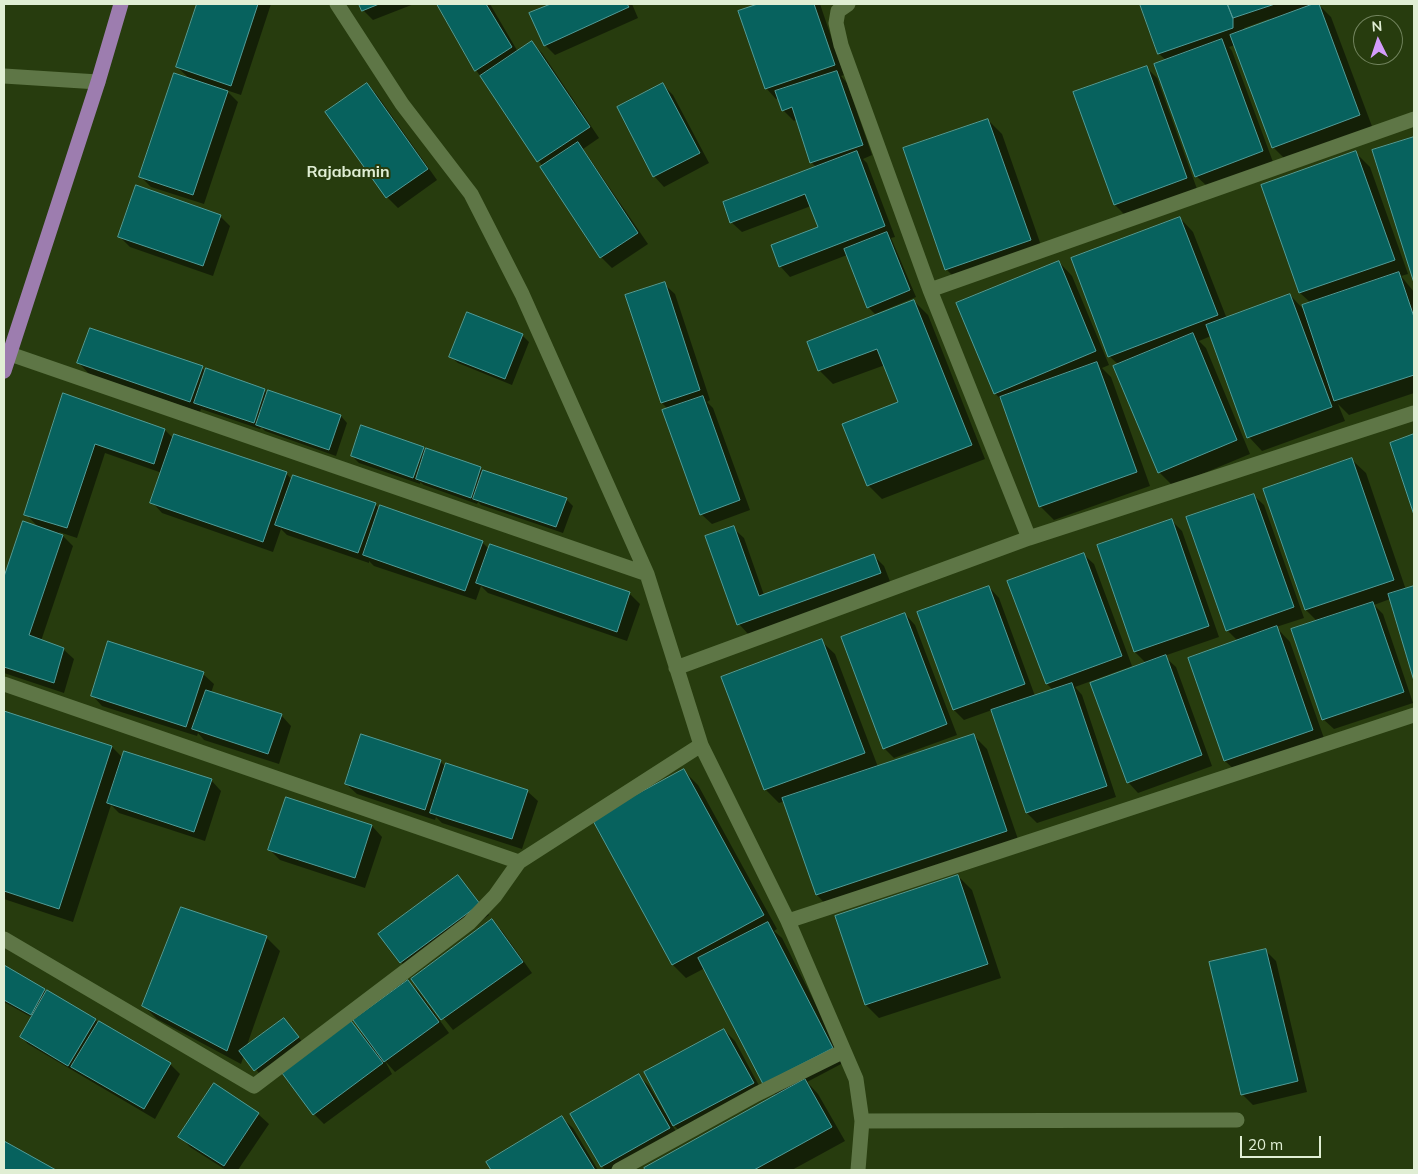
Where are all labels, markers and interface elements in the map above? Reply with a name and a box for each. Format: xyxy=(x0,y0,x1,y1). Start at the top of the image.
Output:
north arrow xyxy=(1353,15,1403,65)
text: N xyxy=(1371,17,1383,35)
district label: Rajabamin xyxy=(306,162,390,182)
scale bar xyxy=(1243,1126,1324,1158)
text: 20 m xyxy=(1248,1135,1283,1154)

